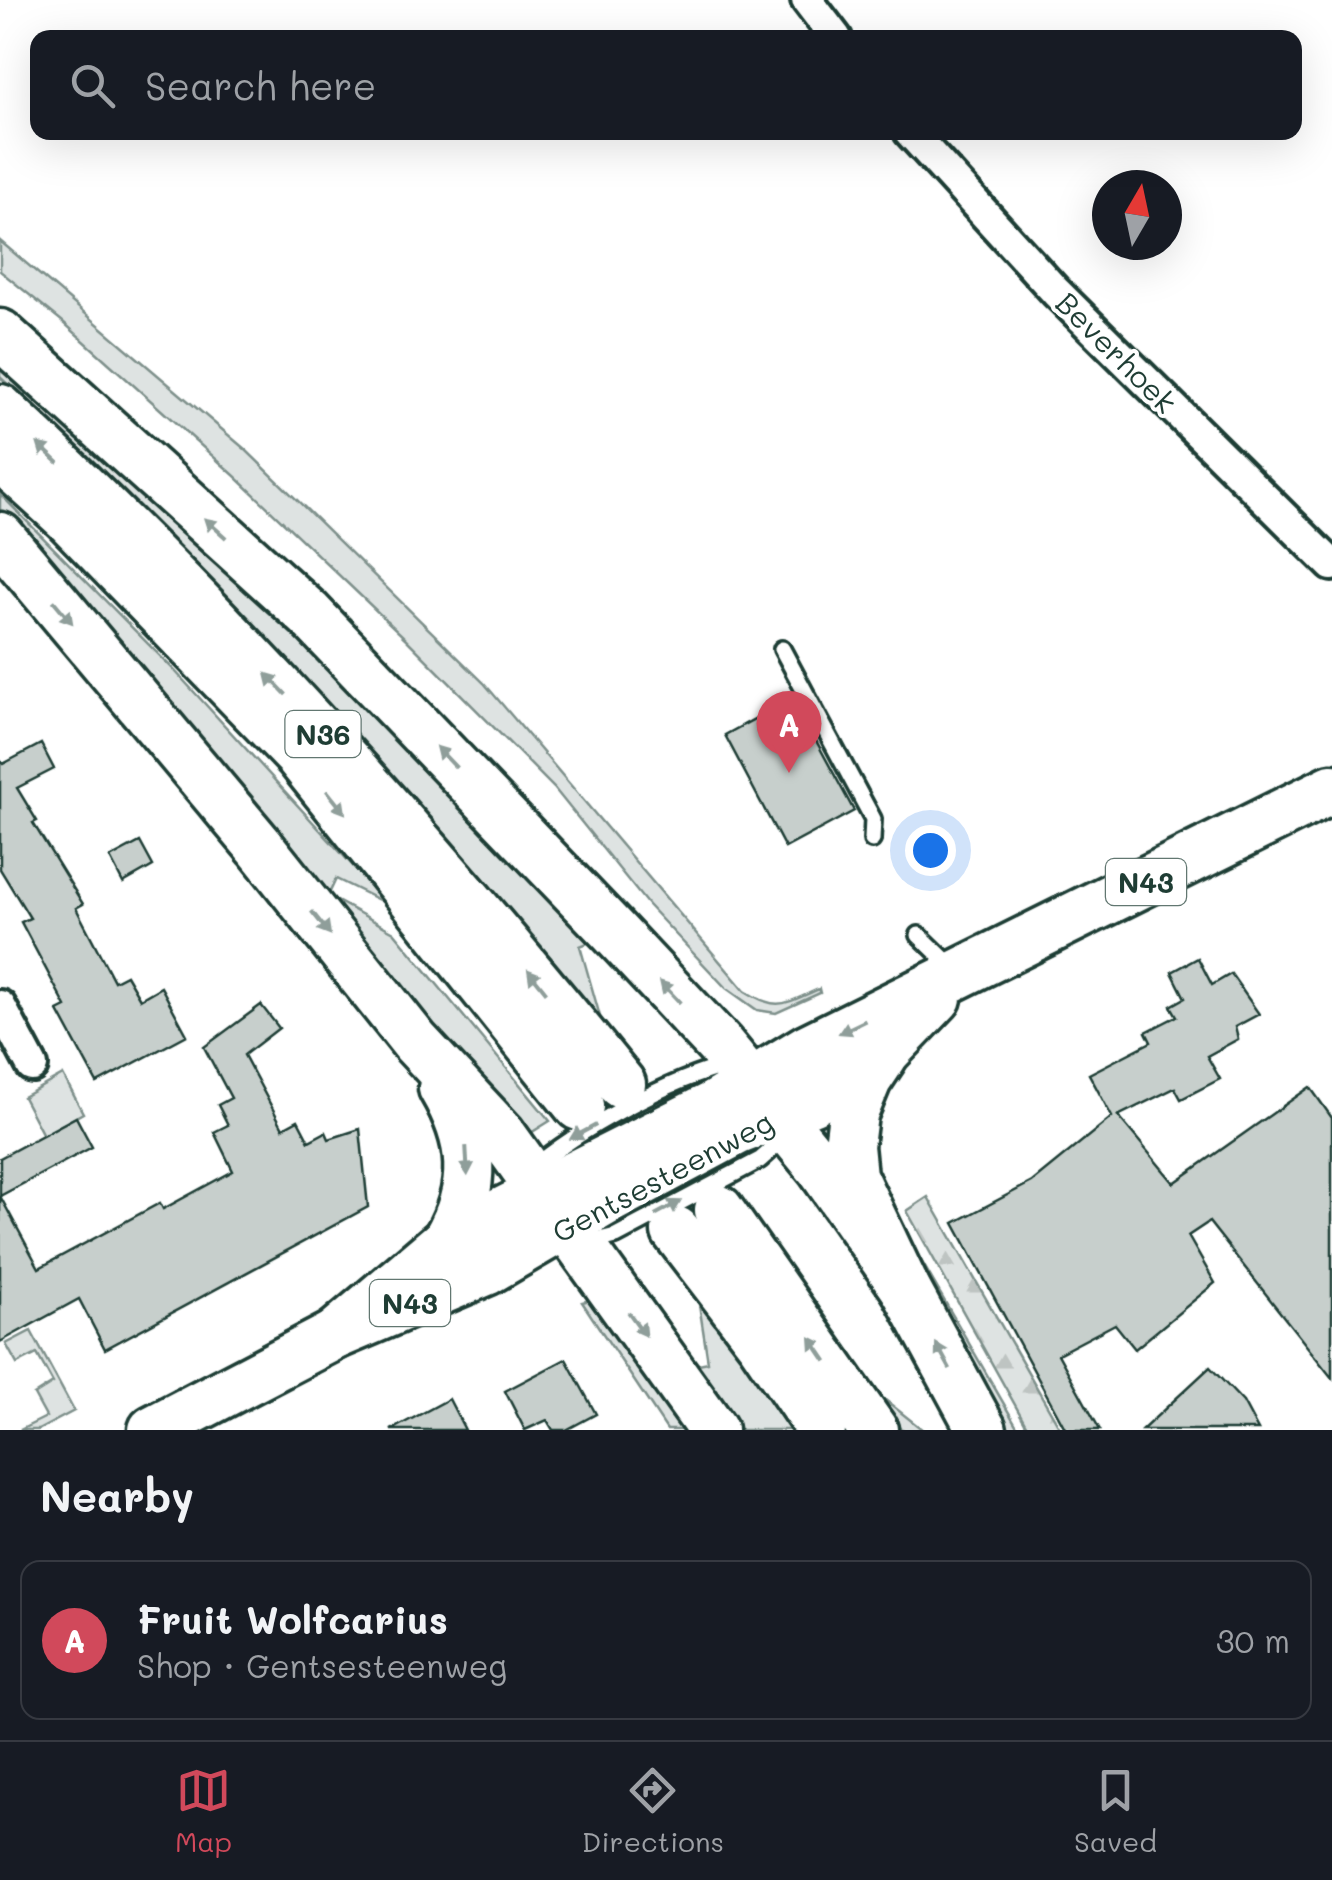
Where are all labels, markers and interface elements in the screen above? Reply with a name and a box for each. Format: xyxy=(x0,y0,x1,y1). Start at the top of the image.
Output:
search box xyxy=(30,30,1302,140)
icon: search xyxy=(65,58,120,113)
text: Search here xyxy=(145,60,376,110)
north arrow xyxy=(1092,170,1182,260)
street label: Beverhoek xyxy=(1048,283,1186,421)
one-way arrow xyxy=(36,442,60,465)
one-way arrow xyxy=(203,517,227,540)
one-way arrow xyxy=(51,599,73,624)
one-way arrow xyxy=(265,673,288,697)
pin: A xyxy=(756,690,822,773)
road number: N36 xyxy=(286,711,360,757)
one-way arrow xyxy=(435,745,458,769)
one-way arrow xyxy=(325,789,346,814)
your location xyxy=(905,825,956,876)
road number: N43 xyxy=(1106,859,1186,905)
one-way arrow xyxy=(310,911,331,936)
one-way arrow xyxy=(527,968,548,993)
one-way arrow xyxy=(659,980,682,1004)
one-way arrow xyxy=(837,1018,866,1035)
street label: Gentsesteenweg xyxy=(545,1101,779,1251)
one-way arrow xyxy=(569,1123,598,1140)
one-way arrow xyxy=(460,1146,476,1178)
one-way arrow xyxy=(654,1200,682,1217)
road number: N43 xyxy=(370,1280,450,1326)
one-way arrow xyxy=(627,1311,646,1337)
one-way arrow xyxy=(809,1336,828,1363)
one-way arrow xyxy=(934,1342,951,1371)
text: Nearby xyxy=(40,1468,194,1523)
text: Fruit Wolfcarius xyxy=(137,1594,448,1644)
text: A xyxy=(63,1619,86,1661)
text: 30 m xyxy=(1216,1619,1290,1661)
text: Shop · Gentsesteenweg xyxy=(137,1644,507,1686)
tab: Map xyxy=(175,1763,232,1859)
tab: Directions xyxy=(582,1763,724,1859)
tab: Saved xyxy=(1074,1763,1157,1859)

